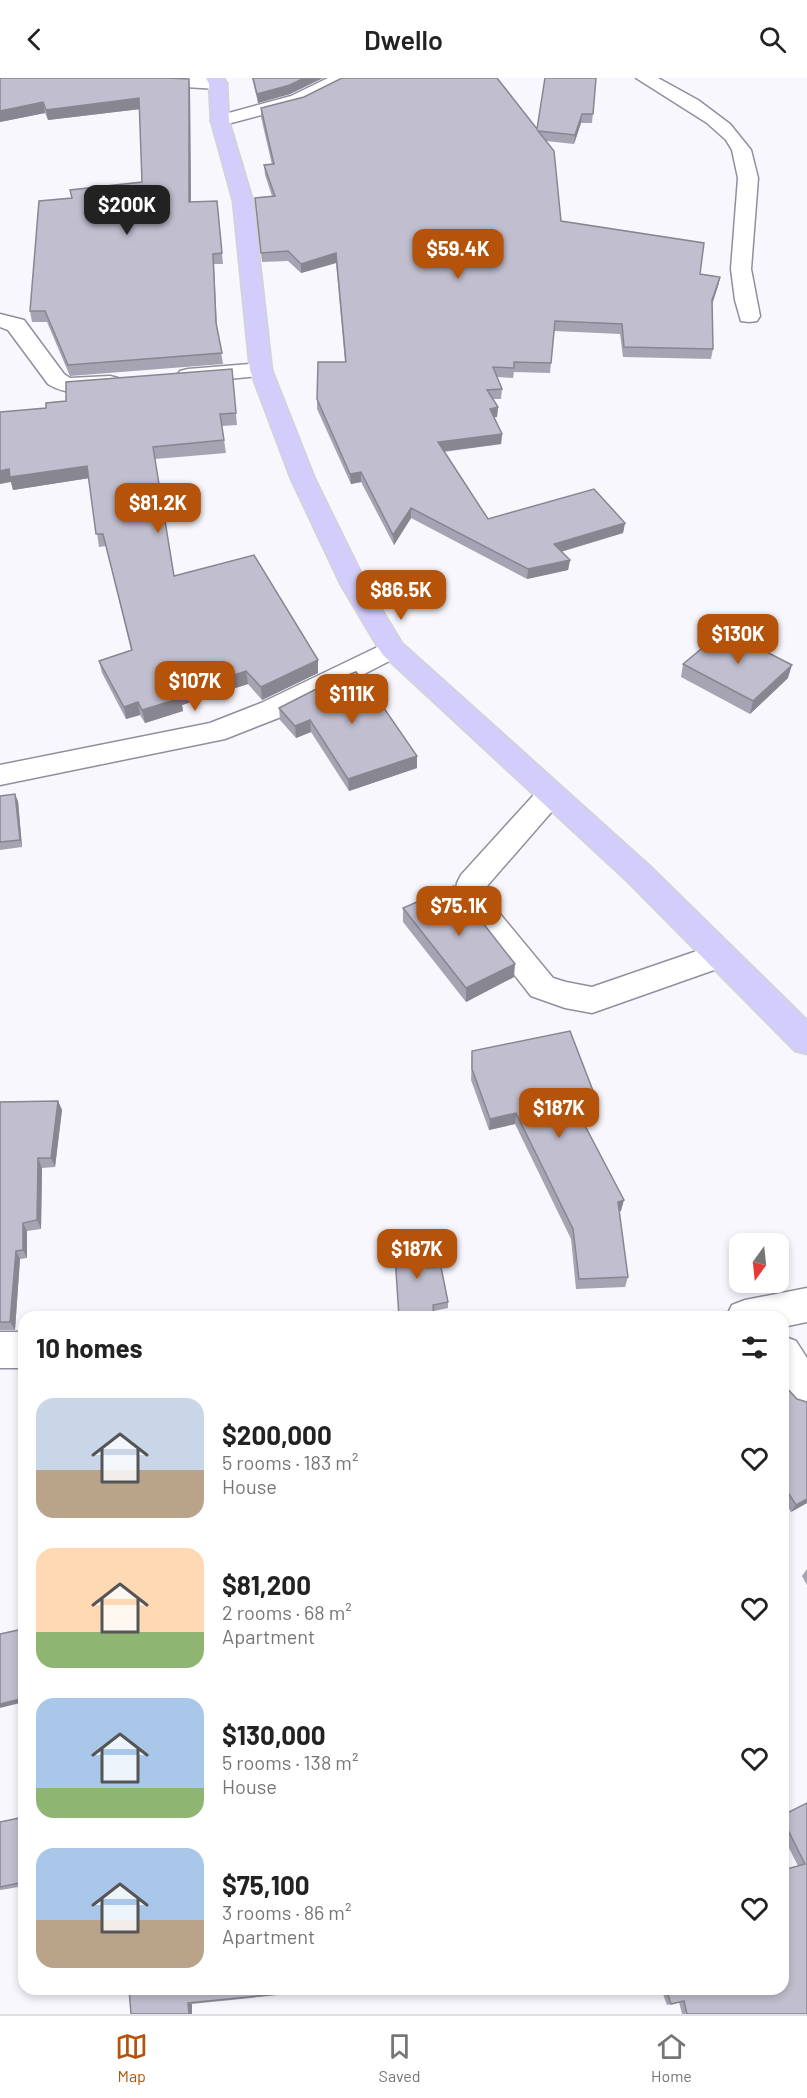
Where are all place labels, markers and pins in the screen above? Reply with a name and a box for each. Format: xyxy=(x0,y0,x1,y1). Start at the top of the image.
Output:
pin: $200K xyxy=(85,185,169,236)
pin: $59.4K xyxy=(409,229,507,280)
pin: $81.2K xyxy=(109,483,207,534)
pin: $86.5K xyxy=(352,570,450,621)
pin: $130K xyxy=(696,614,780,665)
pin: $107K xyxy=(153,661,237,712)
pin: $111K xyxy=(310,674,394,725)
pin: $75.1K xyxy=(410,886,508,937)
pin: $187K xyxy=(517,1088,601,1139)
pin: $187K xyxy=(375,1229,459,1280)

